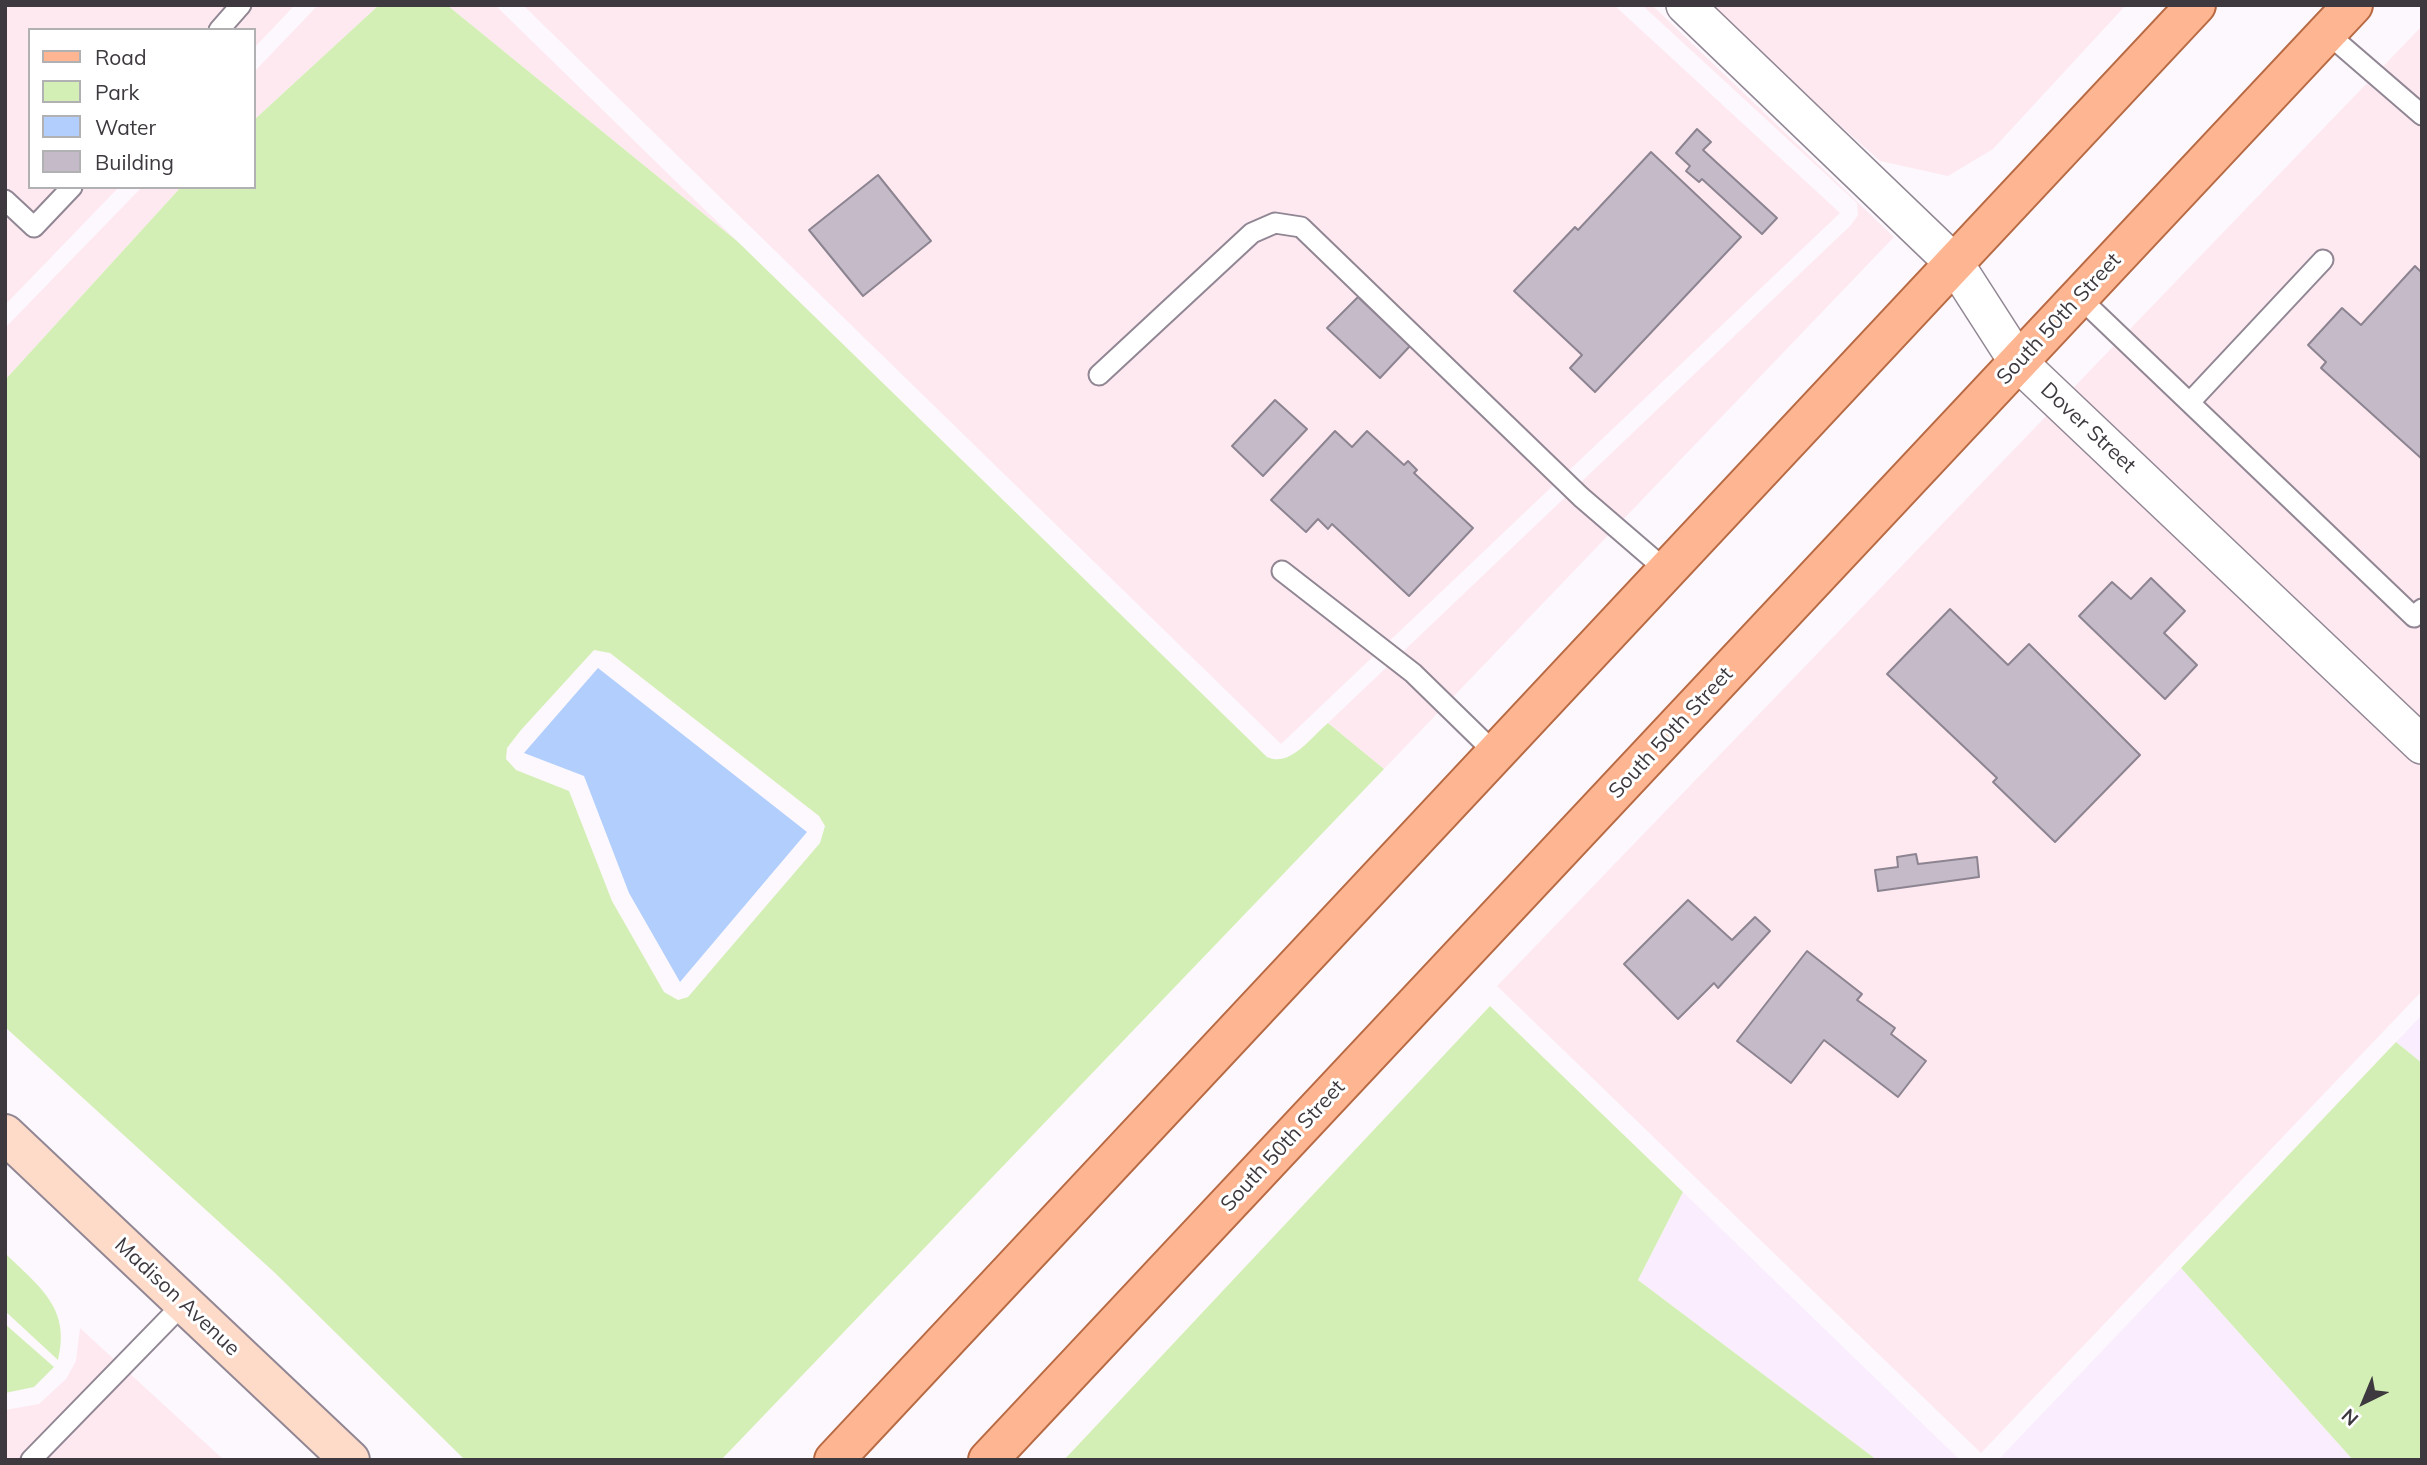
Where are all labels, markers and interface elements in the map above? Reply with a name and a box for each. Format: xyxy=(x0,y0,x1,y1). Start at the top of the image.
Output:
legend xyxy=(28,28,256,189)
text: Road xyxy=(95,44,146,70)
text: Park xyxy=(95,79,139,105)
text: Water xyxy=(95,114,156,140)
text: Building xyxy=(95,149,174,175)
street label: South 50th Street xyxy=(1992,248,2126,390)
street label: Dover Street xyxy=(2035,377,2141,479)
street label: South 50th Street xyxy=(1604,662,1738,804)
street label: South 50th Street xyxy=(1216,1075,1350,1217)
street label: Madison Avenue xyxy=(109,1233,245,1361)
north arrow xyxy=(2329,1367,2399,1437)
text: N xyxy=(2336,1404,2363,1431)

